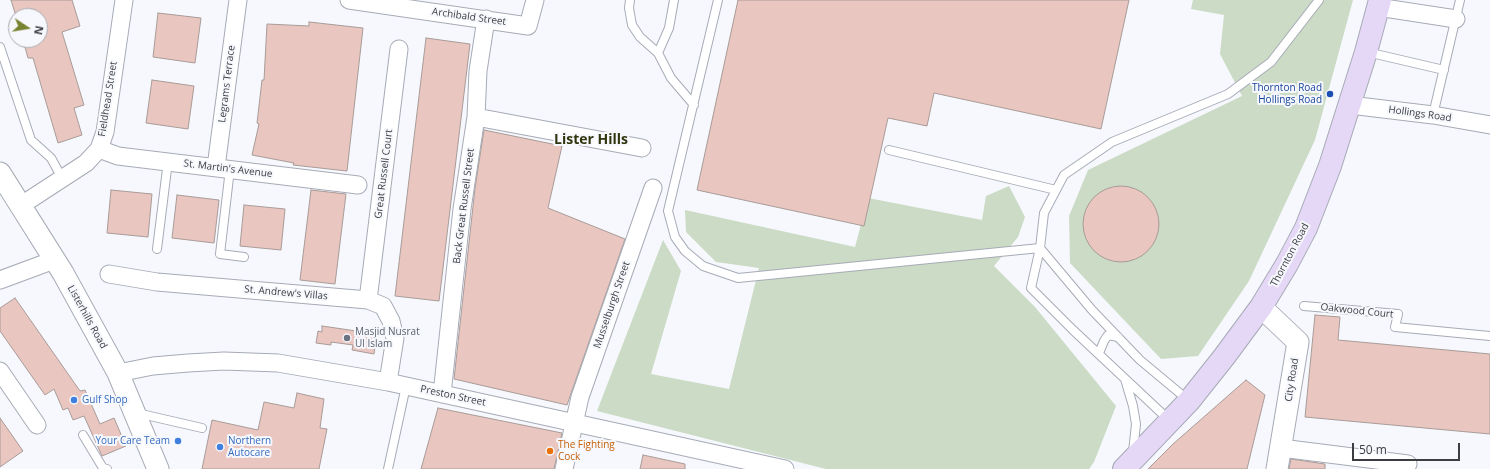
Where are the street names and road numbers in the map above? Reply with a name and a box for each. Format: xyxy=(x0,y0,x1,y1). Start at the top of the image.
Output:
street label: Archibald Street xyxy=(431,6,507,28)
street label: Legrams Terrace xyxy=(216,45,238,123)
street label: Fieldhead Street xyxy=(96,61,120,137)
street label: Hollings Road xyxy=(1388,104,1452,124)
street label: Great Russell Court xyxy=(373,129,395,219)
street label: Back Great Russell Street xyxy=(451,148,477,264)
street label: St. Martin's Avenue xyxy=(183,158,273,180)
street label: Thornton Road xyxy=(1268,221,1312,289)
street label: Musselburgh Street xyxy=(591,260,633,350)
street label: Listerhills Road xyxy=(65,283,109,351)
street label: St. Andrew's Villas xyxy=(244,283,328,303)
street label: Oakwood Court xyxy=(1320,301,1394,321)
street label: City Road xyxy=(1283,357,1301,403)
street label: Preston Street xyxy=(419,383,487,409)

